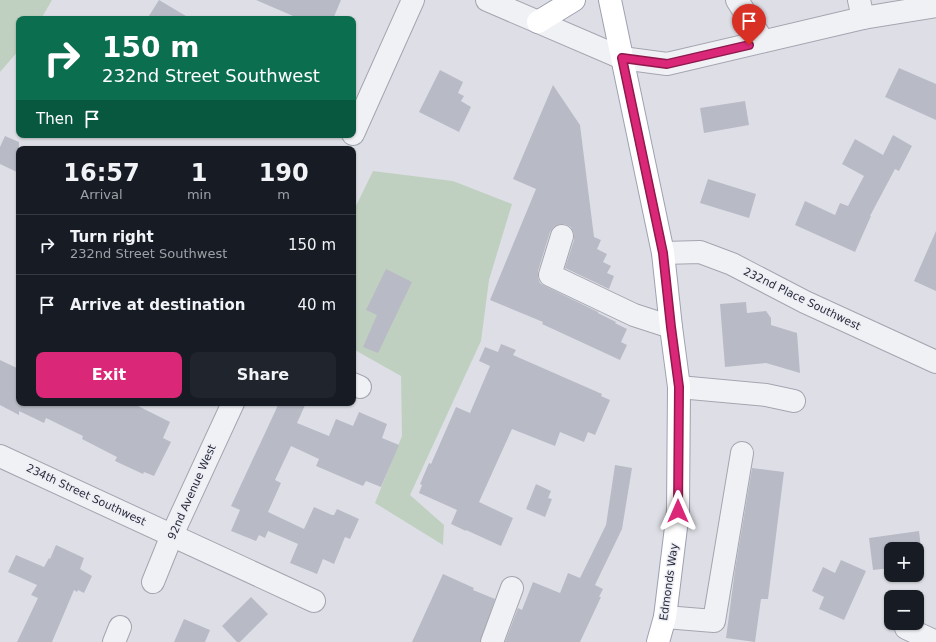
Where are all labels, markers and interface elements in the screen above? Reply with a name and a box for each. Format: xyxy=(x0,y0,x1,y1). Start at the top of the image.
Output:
pin xyxy=(732,4,766,45)
icon: arrive xyxy=(738,10,760,32)
text: 150 m xyxy=(102,31,199,64)
icon: right xyxy=(36,32,88,84)
text: 232nd Street Southwest xyxy=(102,65,320,86)
icon: arrive xyxy=(81,108,103,130)
text: Then xyxy=(36,110,73,128)
text: 16:57 xyxy=(63,159,140,187)
text: 1 xyxy=(191,159,207,187)
text: 190 xyxy=(259,159,309,187)
text: Arrival xyxy=(80,187,123,202)
text: min xyxy=(187,187,211,202)
text: m xyxy=(277,187,290,202)
text: Turn right xyxy=(70,228,154,246)
icon: right xyxy=(36,234,58,256)
text: 150 m xyxy=(288,236,336,254)
text: 232nd Street Southwest xyxy=(70,246,227,261)
street label: 232nd Place Southwest xyxy=(741,265,863,333)
icon: arrive xyxy=(36,294,58,316)
text: Arrive at destination xyxy=(70,296,245,314)
text: 40 m xyxy=(298,296,336,314)
button: Exit xyxy=(36,352,182,398)
button: Share xyxy=(190,352,336,398)
street label: 92nd Avenue West xyxy=(165,442,219,542)
street label: 234th Street Southwest xyxy=(24,462,148,529)
position arrow xyxy=(657,490,699,532)
street label: Edmonds Way xyxy=(657,542,681,622)
map controls xyxy=(884,542,924,630)
button: + xyxy=(884,542,924,582)
button: − xyxy=(884,590,924,630)

